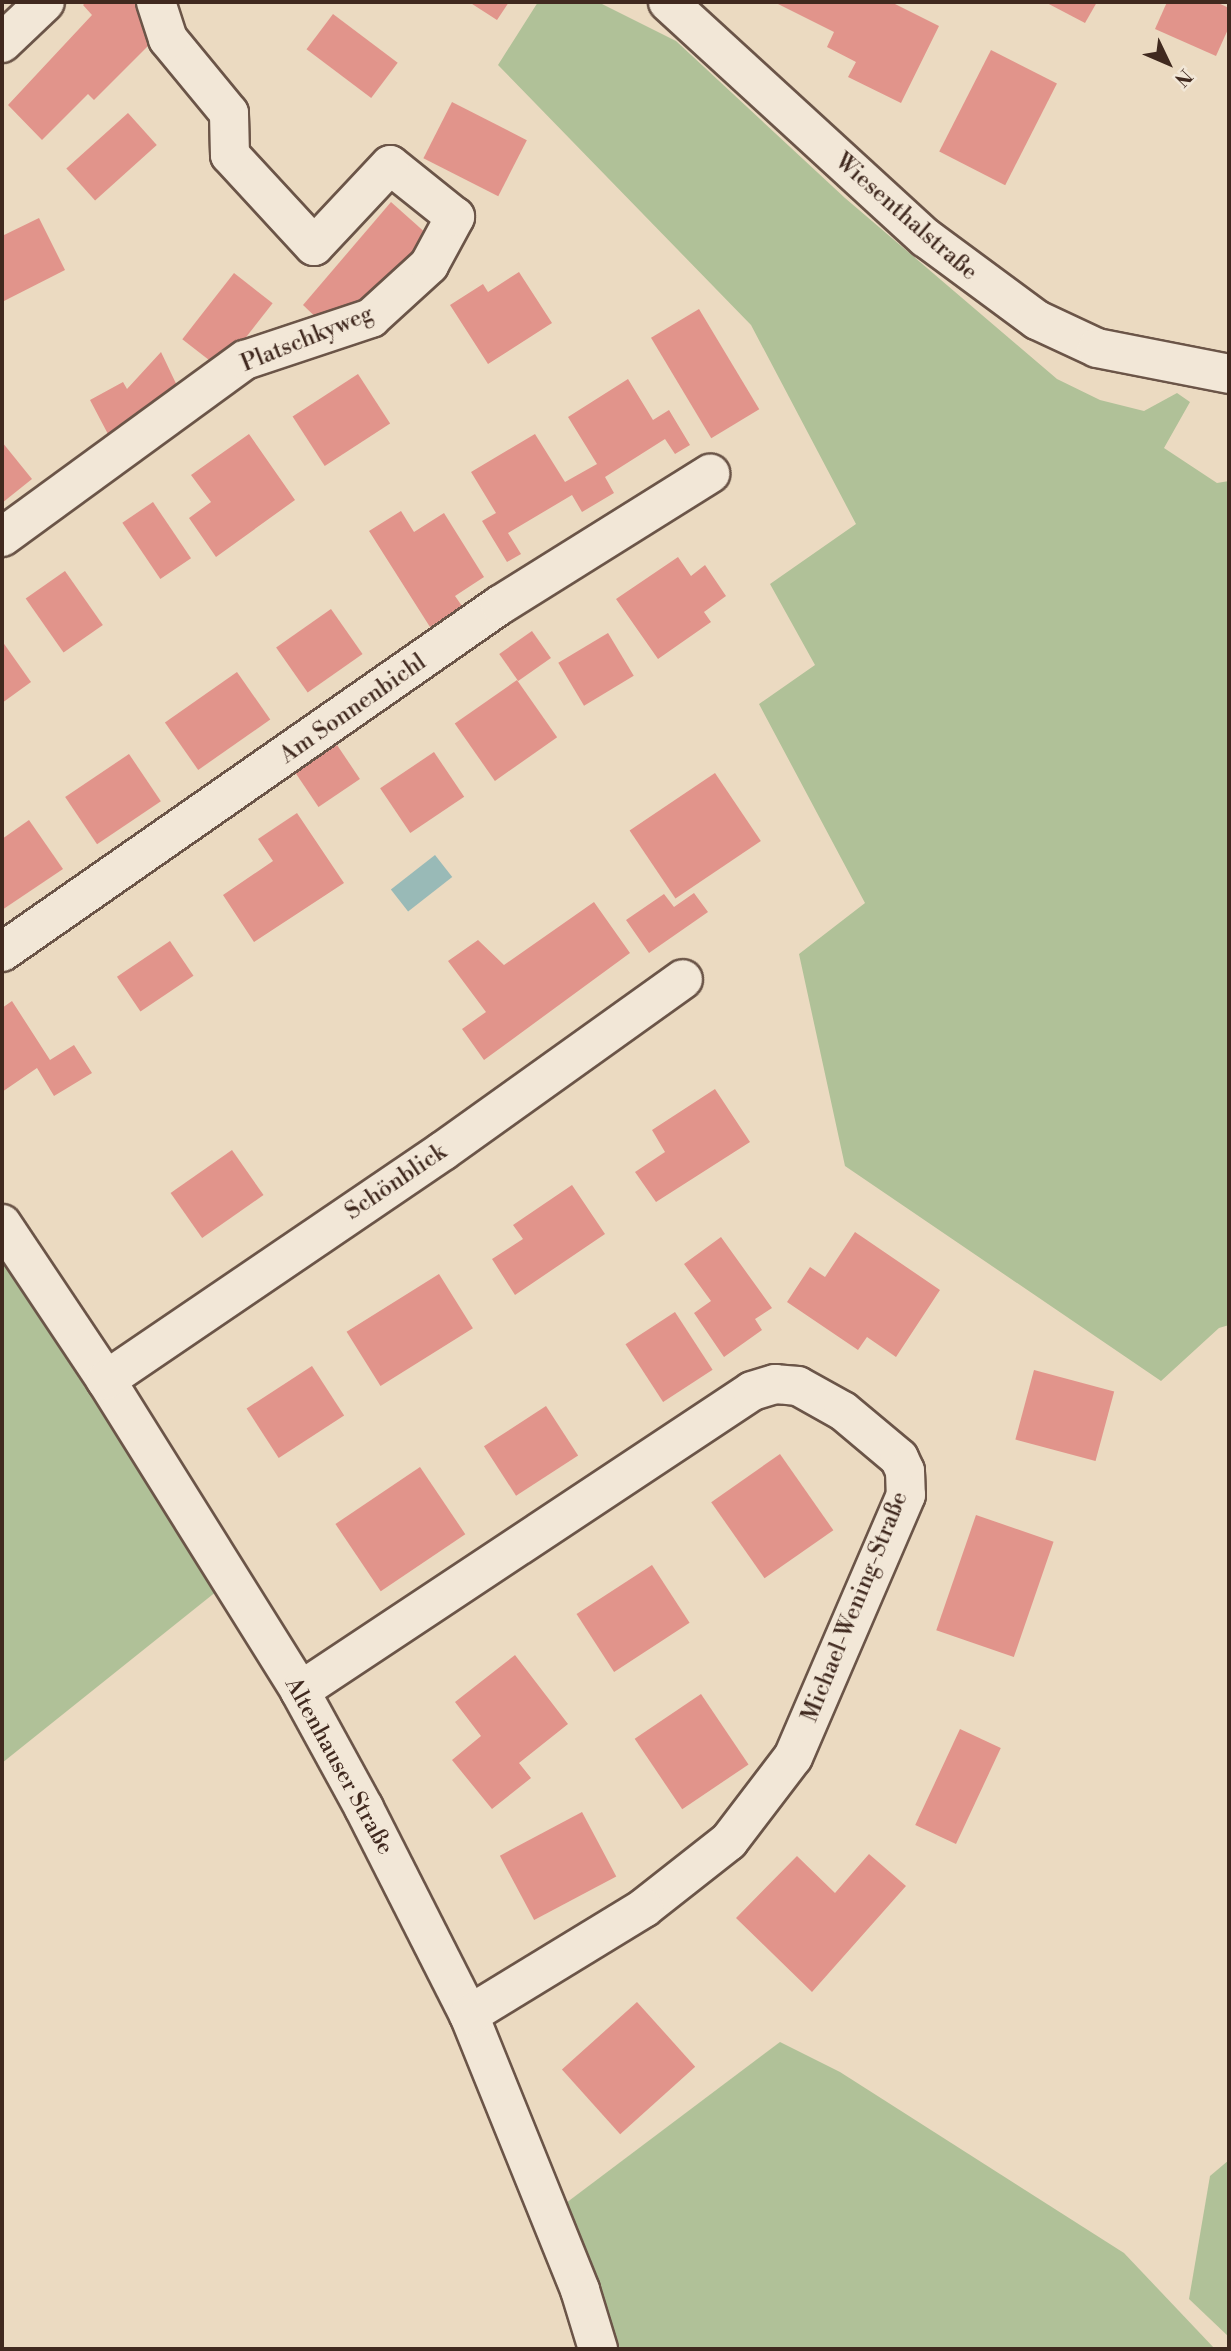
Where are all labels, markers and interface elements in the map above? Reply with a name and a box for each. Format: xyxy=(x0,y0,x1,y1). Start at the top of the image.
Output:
north arrow xyxy=(1133,28,1203,98)
text: N xyxy=(1169,64,1197,91)
street label: Wiesenthalstraße xyxy=(829,148,983,286)
street label: Platschkyweg xyxy=(237,300,377,378)
street label: Am Sonnenbichl xyxy=(275,648,431,770)
street label: Schönblick xyxy=(340,1138,452,1226)
street label: Michael-Wening-Straße xyxy=(796,1488,914,1726)
street label: Altenhauser Straße xyxy=(279,1673,399,1859)

